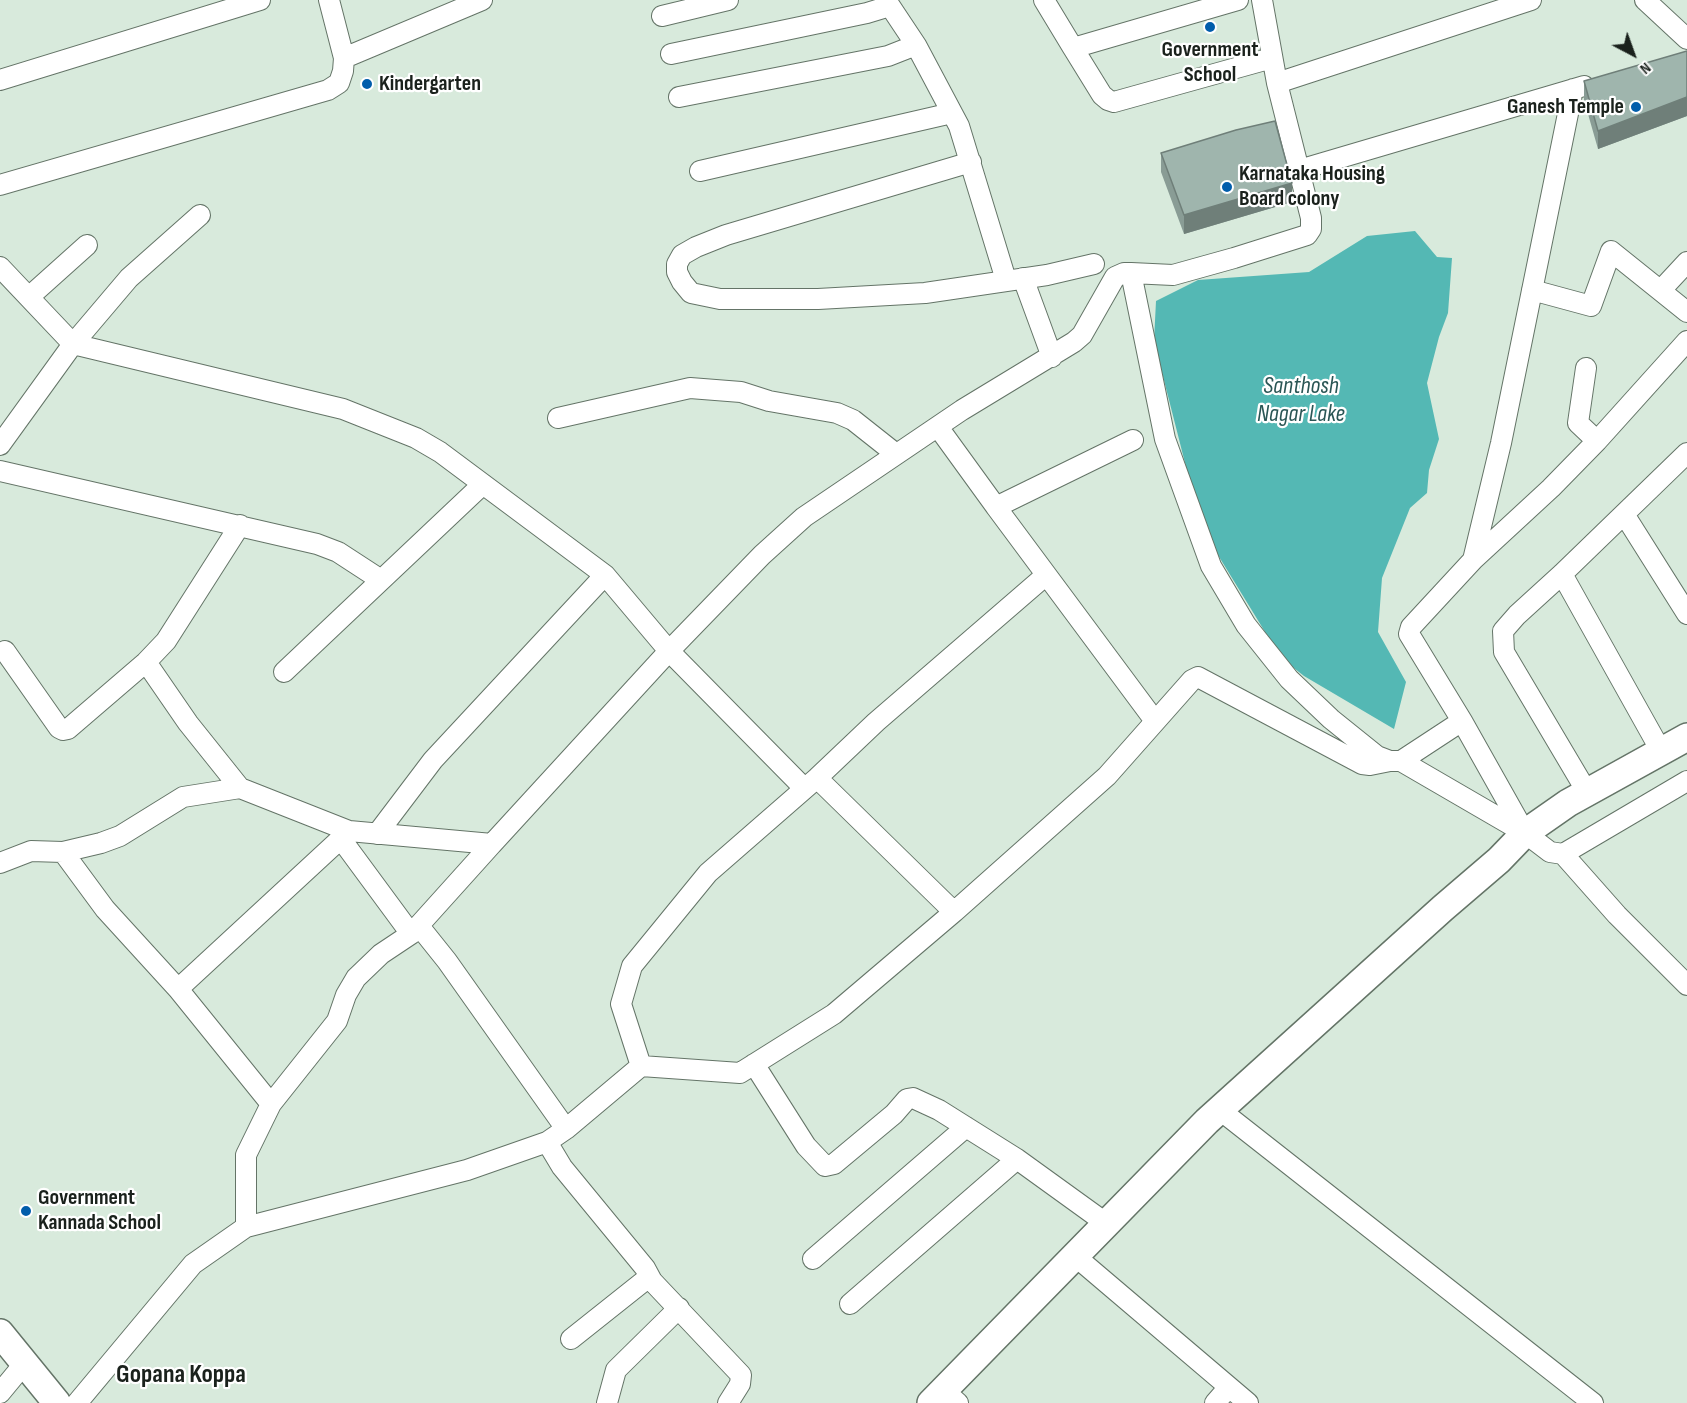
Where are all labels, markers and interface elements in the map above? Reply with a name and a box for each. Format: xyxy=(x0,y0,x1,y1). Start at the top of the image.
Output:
marker: Government School xyxy=(1203,20,1217,34)
north arrow xyxy=(1603,24,1663,84)
place label: Government School xyxy=(1161,37,1259,88)
text: N xyxy=(1636,58,1655,78)
place label: Kindergarten xyxy=(379,71,481,97)
marker: Kindergarten xyxy=(360,77,374,91)
place label: Ganesh Temple xyxy=(1507,94,1624,120)
marker: Ganesh Temple xyxy=(1629,100,1643,114)
place label: Karnataka Housing Board colony xyxy=(1239,161,1385,212)
marker: Karnataka Housing Board colony xyxy=(1220,180,1234,194)
water label: Santhosh Nagar Lake xyxy=(1257,373,1345,429)
place label: Government Kannada School xyxy=(38,1185,161,1236)
marker: Government Kannada School xyxy=(19,1204,33,1218)
district label: Gopana Koppa xyxy=(116,1359,246,1391)

